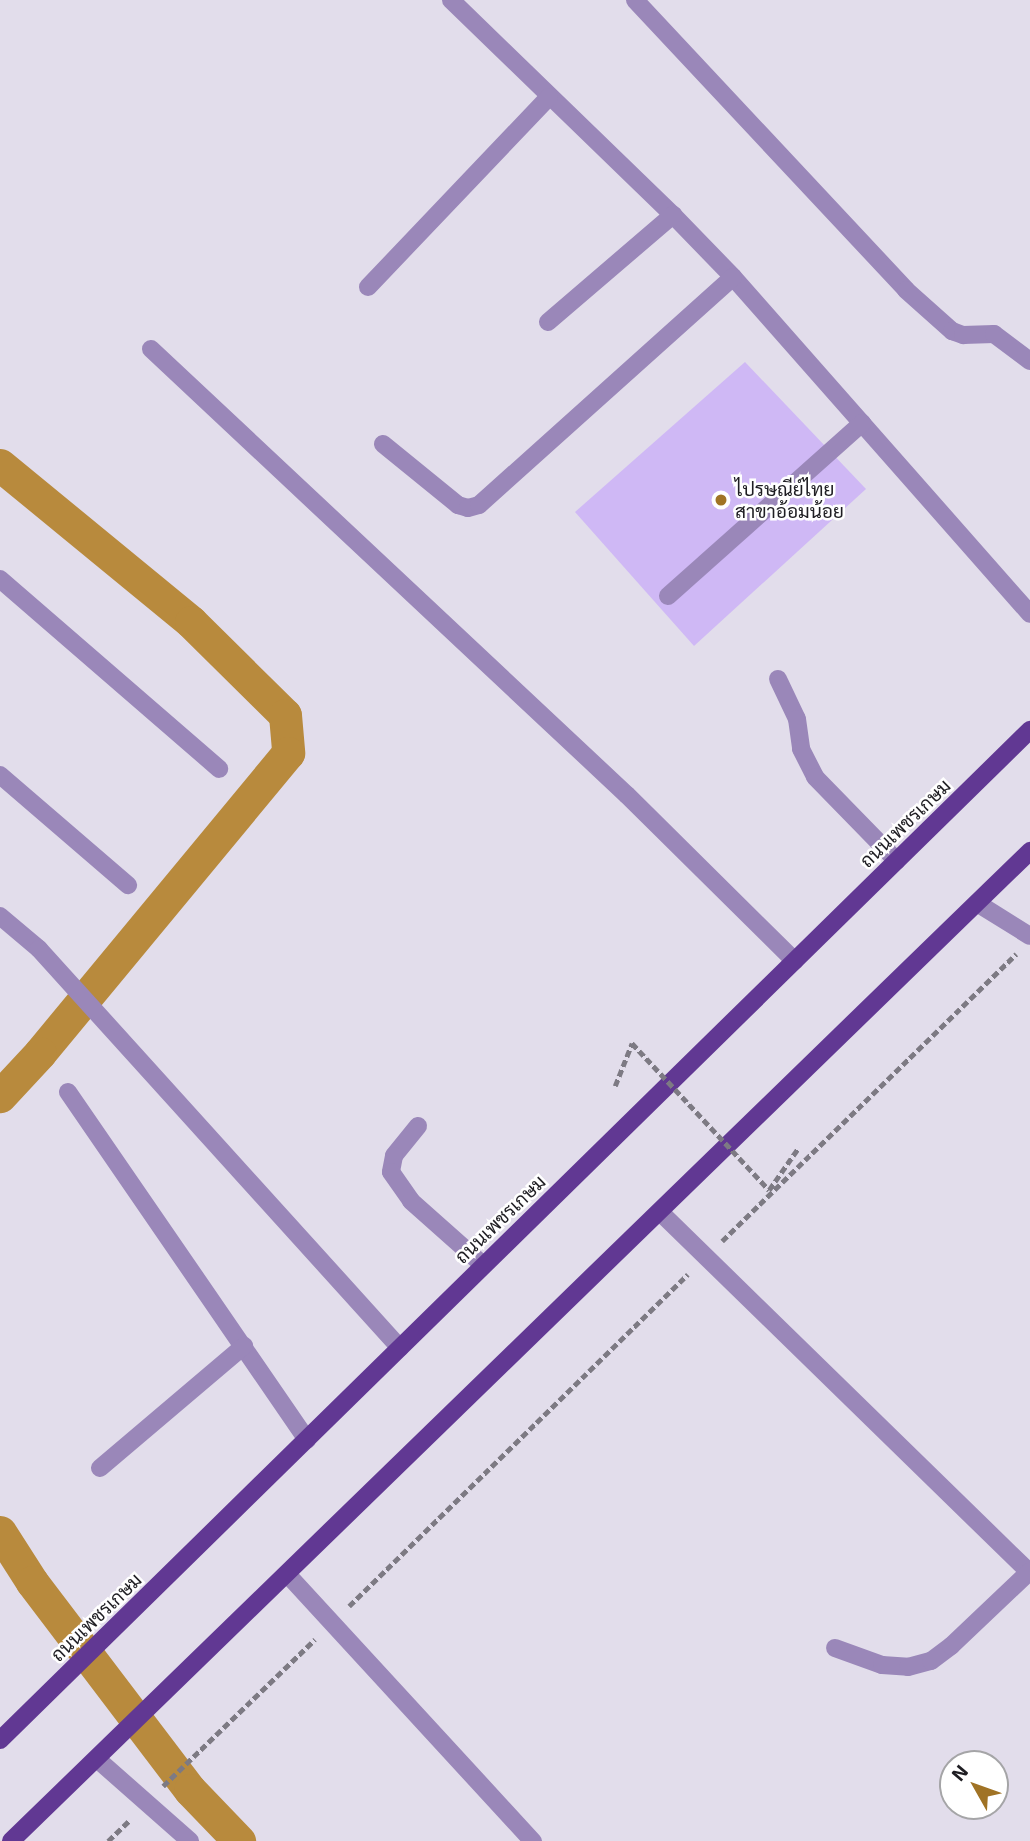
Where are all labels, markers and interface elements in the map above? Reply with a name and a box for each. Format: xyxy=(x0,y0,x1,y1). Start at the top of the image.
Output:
place label: ไปรษณีย์ไทย สาขาอ้อมน้อย xyxy=(735,478,844,522)
marker: ไปรษณีย์ไทย สาขาอ้อมน้อย xyxy=(713,492,729,508)
street label: ถนนเพชรเกษม xyxy=(855,774,955,872)
street label: ถนนเพชรเกษม xyxy=(450,1170,550,1268)
street label: ถนนเพชรเกษม xyxy=(46,1568,146,1666)
north arrow xyxy=(939,1750,1009,1820)
text: N xyxy=(946,1760,972,1785)

